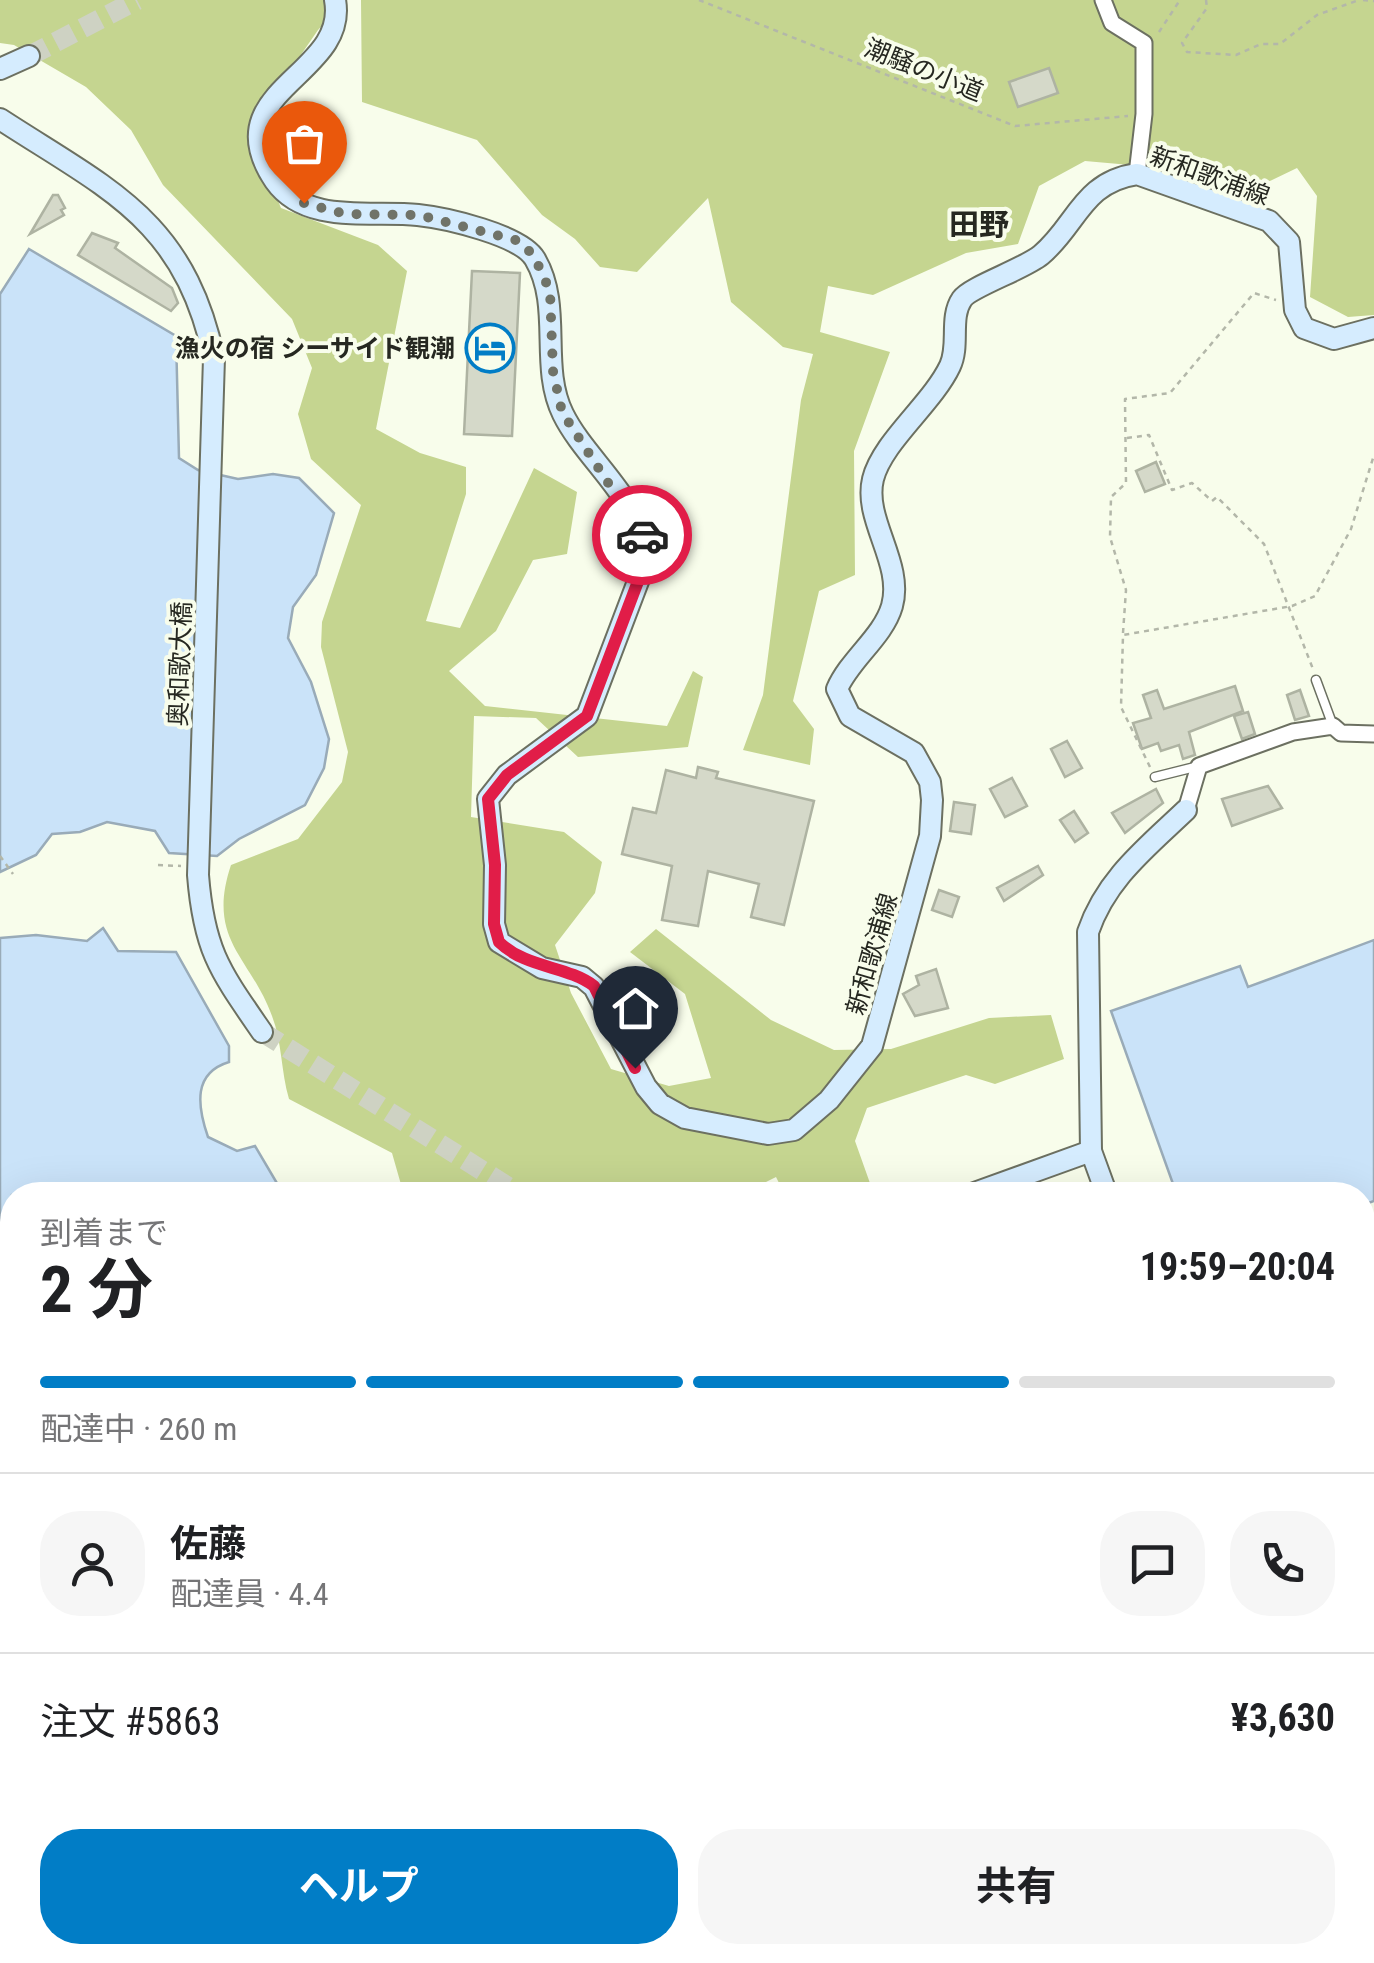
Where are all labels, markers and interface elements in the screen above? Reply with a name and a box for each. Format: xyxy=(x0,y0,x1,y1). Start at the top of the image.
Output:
street label: 潮騒の小道 xyxy=(861,33,987,107)
pin xyxy=(262,101,347,204)
icon: bag xyxy=(277,116,332,171)
street label: 新和歌浦線 xyxy=(1146,141,1274,211)
district label: 田野 xyxy=(949,207,1009,242)
hotel icon: 漁火の宿 シーサイド観潮 xyxy=(464,322,516,374)
place label: 漁火の宿 シーサイド観潮 xyxy=(175,334,455,363)
courier xyxy=(592,485,692,585)
icon: car xyxy=(615,508,670,563)
street label: 奥和歌大橋 xyxy=(163,601,197,727)
street label: 新和歌浦線 xyxy=(841,890,903,1018)
pin xyxy=(593,966,678,1069)
icon: home xyxy=(608,981,663,1036)
text: 到着まで xyxy=(40,1214,168,1252)
text: 19:59–20:04 xyxy=(1140,1245,1335,1289)
text: 2 分 xyxy=(40,1252,153,1328)
text: 配達中 · 260 m xyxy=(40,1410,237,1448)
button: person xyxy=(40,1511,145,1616)
button: chat xyxy=(1100,1511,1205,1616)
button: phone xyxy=(1230,1511,1335,1616)
text: 佐藤 xyxy=(170,1522,246,1566)
text: 配達員 · 4.4 xyxy=(170,1575,329,1613)
text: ¥3,630 xyxy=(1231,1696,1335,1740)
text: 注文 #5863 xyxy=(40,1700,221,1744)
button: ヘルプ xyxy=(40,1829,678,1944)
button: 共有 xyxy=(698,1829,1335,1944)

